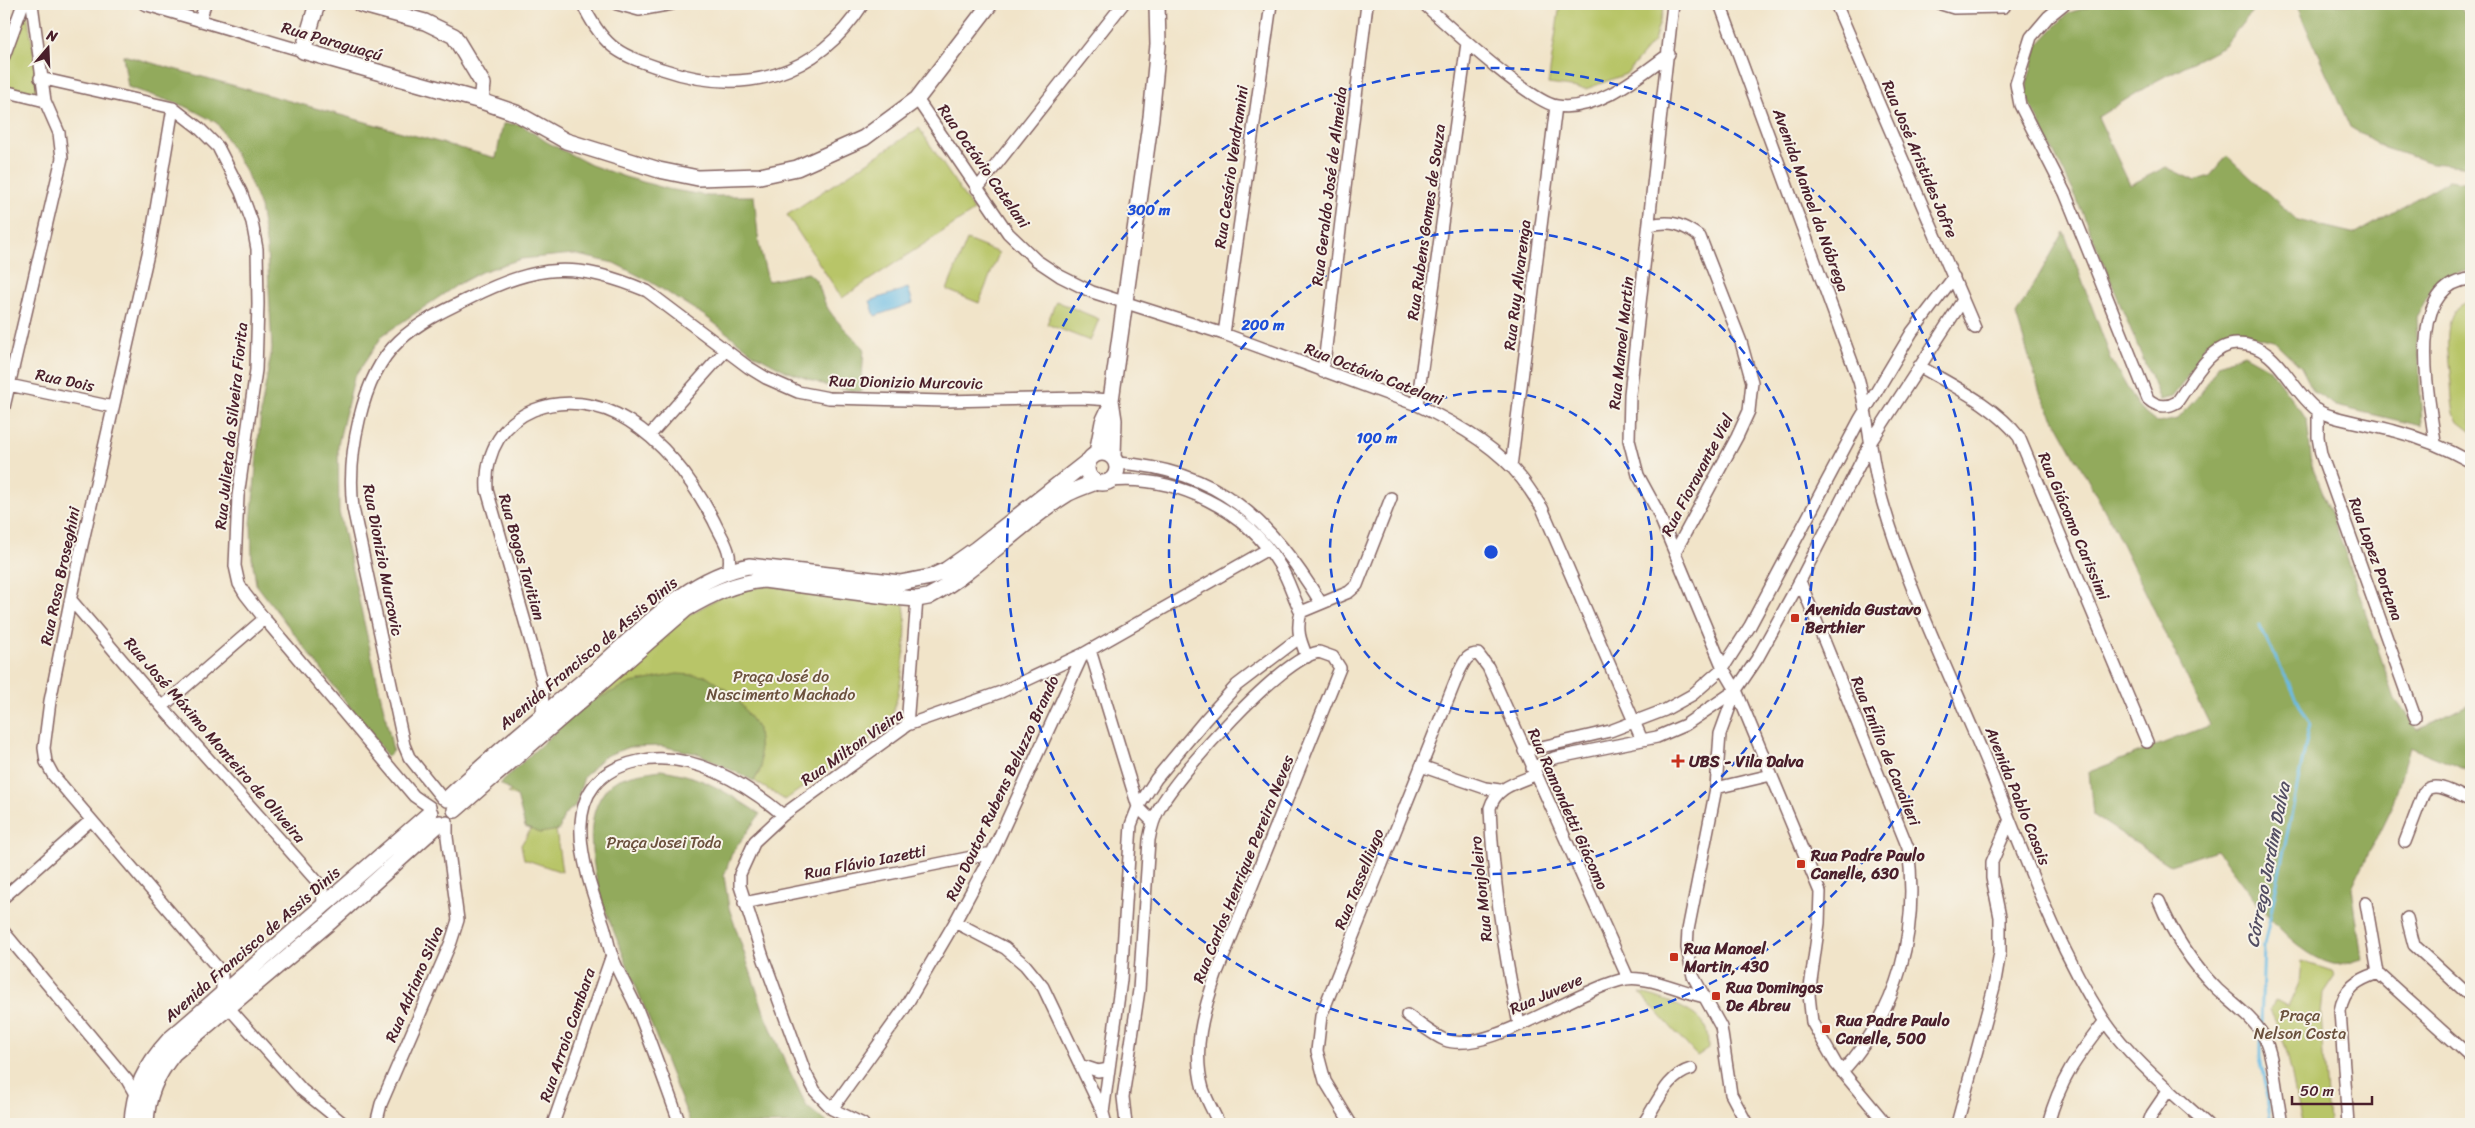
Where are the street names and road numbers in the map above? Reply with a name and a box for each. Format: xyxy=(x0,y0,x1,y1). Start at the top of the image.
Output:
street label: Rua Paraguaçú xyxy=(278,13,386,69)
street label: Rua José Aristides Jofre xyxy=(1874,75,1966,243)
street label: Rua Cesário Vendramini xyxy=(1205,83,1257,250)
street label: Rua Geraldo José de Almeida xyxy=(1302,85,1356,287)
street label: Rua Octávio Catelani xyxy=(930,98,1038,235)
street label: Avenida Manoel da Nóbrega xyxy=(1764,103,1858,296)
street label: Rua Rubens Gomes de Souza xyxy=(1398,122,1454,322)
street label: Rua Ruy Alvarenga xyxy=(1495,218,1539,352)
street label: Rua Manoel Martin xyxy=(1600,275,1642,411)
street label: Rua Julieta da Silveira Fiorita xyxy=(206,321,256,531)
street label: Rua Octávio Catelani xyxy=(1300,334,1448,414)
street label: Rua Dois xyxy=(33,360,98,401)
street label: Rua Dionizio Murcovic xyxy=(829,366,983,398)
street label: Rua Fioravante Viel xyxy=(1652,408,1742,541)
street label: Rua Giácomo Carissimi xyxy=(2030,447,2119,605)
street label: Rua Dionizio Murcovic xyxy=(354,482,412,638)
street label: Rua Bogos Tavitian xyxy=(490,490,554,624)
street label: Rua Lopez Portana xyxy=(2340,493,2412,625)
street label: Rua Rosa Broseghini xyxy=(31,504,89,648)
street label: Avenida Francisco de Assis Dinis xyxy=(491,568,685,738)
street label: Rua José Máximo Monteiro de Oliveira xyxy=(117,630,314,851)
street label: Rua Doutor Rubens Beluzzo Brando xyxy=(937,670,1067,906)
street label: Rua Emílio de Cavalieri xyxy=(1843,672,1929,831)
street label: Rua Milton Vieira xyxy=(794,700,911,794)
street label: Avenida Pablo Casais xyxy=(1977,721,2059,870)
street label: Rua Ramondetti Giácomo xyxy=(1519,723,1617,895)
street label: Rua Carlos Henrique Pereira Neves xyxy=(1184,750,1302,988)
street label: Rua Tasselliugo xyxy=(1326,824,1392,934)
street label: Rua Monjoleiro xyxy=(1461,835,1501,943)
street label: Rua Flávio Iazetti xyxy=(802,836,929,888)
street label: Avenida Francisco de Assis Dinis xyxy=(156,858,348,1030)
street label: Rua Adriano Silva xyxy=(376,921,452,1047)
street label: Rua Arroio Cambara xyxy=(530,963,604,1106)
street label: Rua Juveve xyxy=(1505,965,1587,1023)

